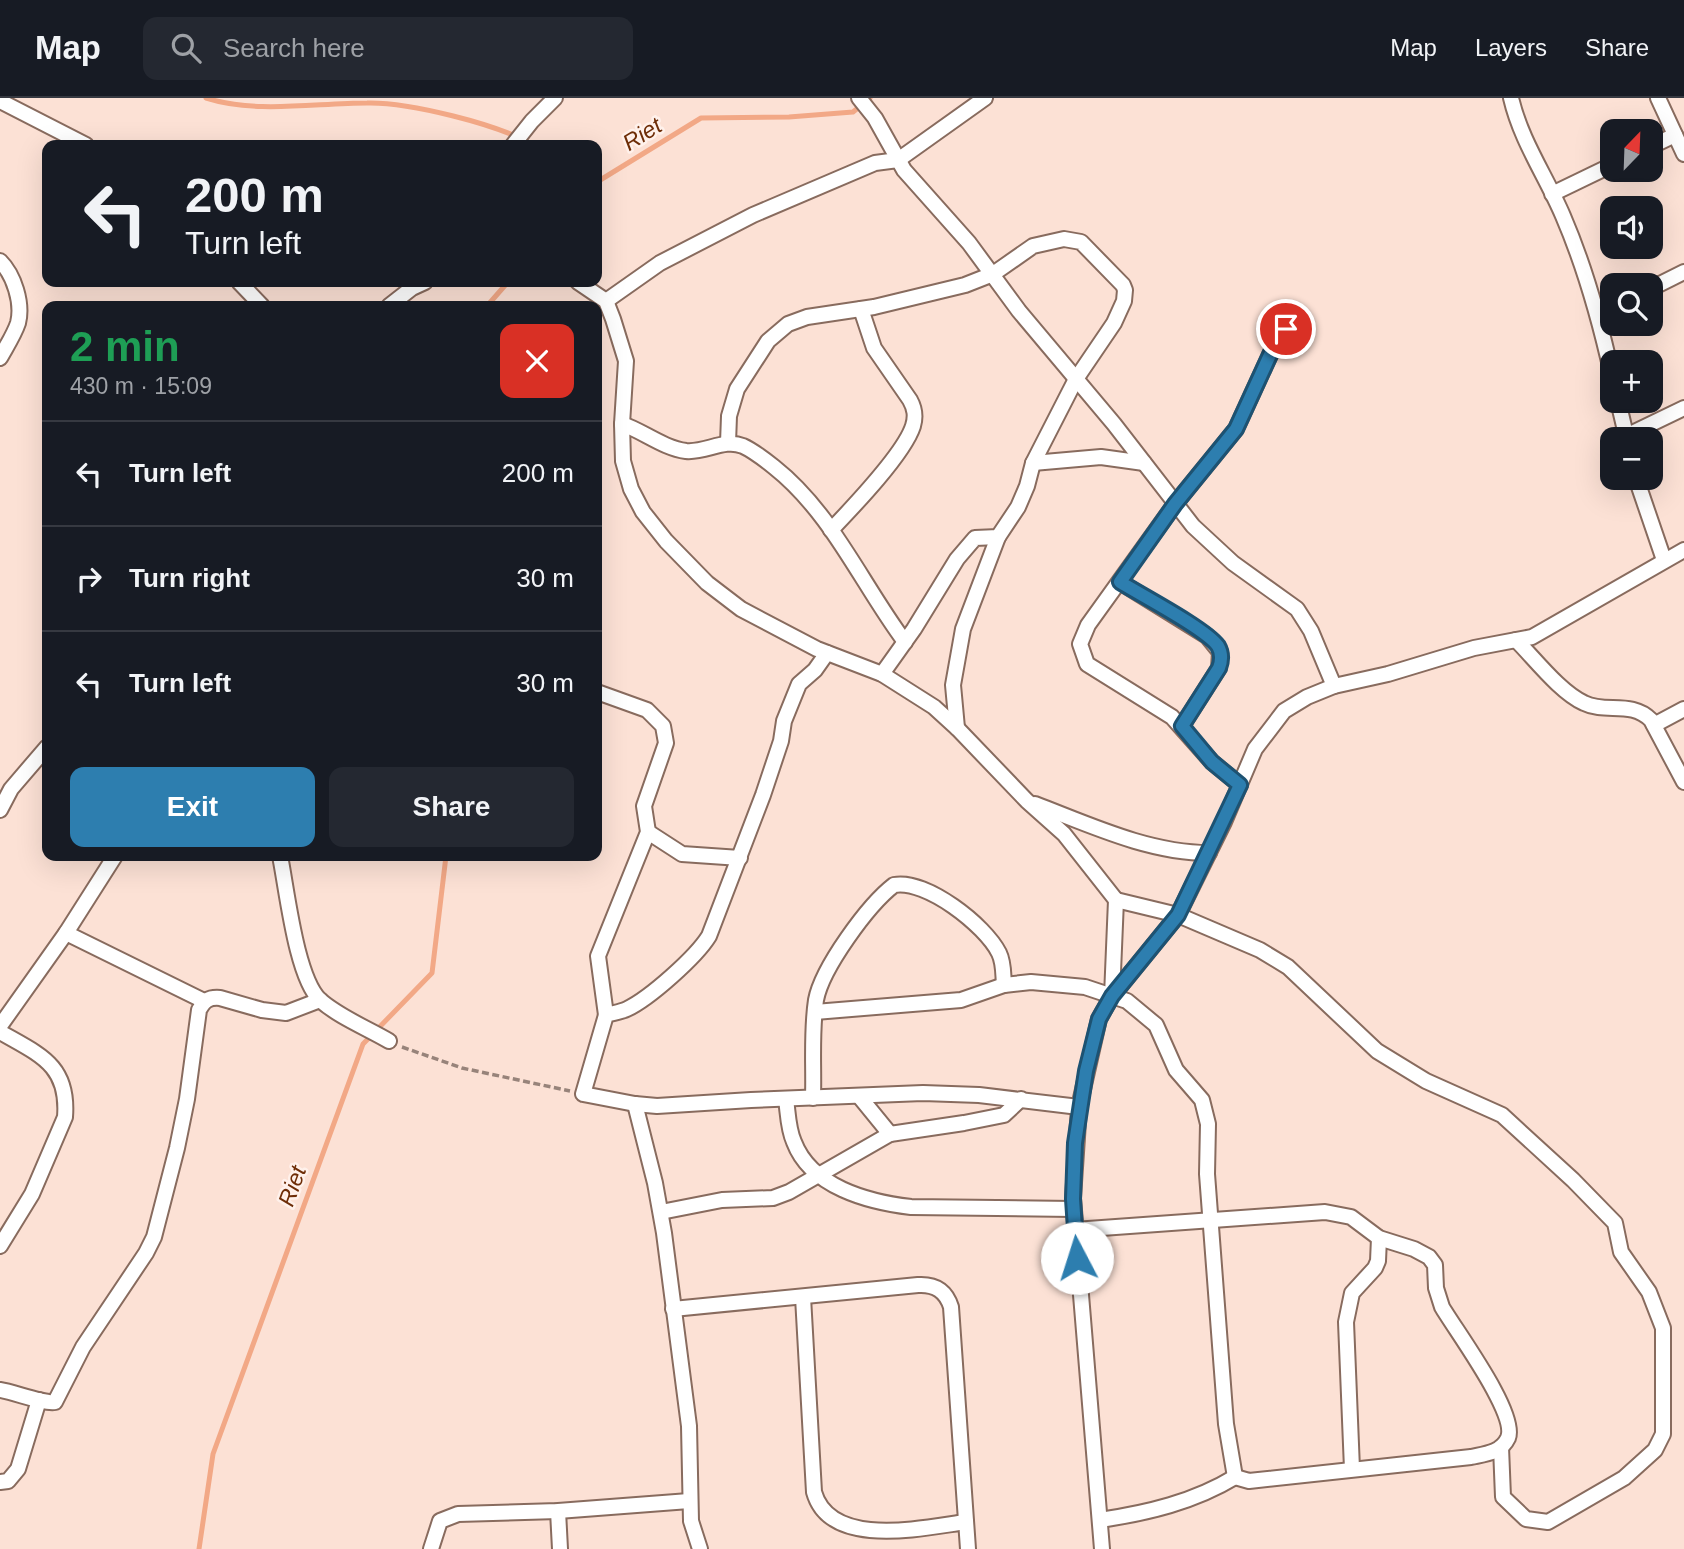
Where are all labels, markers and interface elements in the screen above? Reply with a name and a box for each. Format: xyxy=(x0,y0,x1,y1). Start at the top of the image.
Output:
search box xyxy=(143,17,633,80)
text: Map xyxy=(35,29,101,66)
icon: search xyxy=(167,29,205,67)
text: Search here xyxy=(223,33,365,63)
text: Map xyxy=(1390,34,1437,61)
text: Layers xyxy=(1475,34,1547,61)
text: Share xyxy=(1585,34,1649,61)
water label: Riet xyxy=(618,111,668,156)
north arrow xyxy=(1600,119,1662,182)
map controls xyxy=(1600,119,1663,490)
icon: left xyxy=(70,168,161,259)
text: 200 m xyxy=(185,168,324,222)
button: sound xyxy=(1600,196,1663,259)
text: Turn left xyxy=(185,225,301,261)
button: search xyxy=(1600,273,1663,336)
pin xyxy=(1256,299,1316,359)
icon: arrive xyxy=(1267,310,1305,348)
text: 2 min xyxy=(70,323,180,370)
button: close xyxy=(500,324,574,398)
button: + xyxy=(1600,350,1663,413)
text: 430 m · 15:09 xyxy=(70,373,212,399)
button: − xyxy=(1600,427,1663,490)
icon: left xyxy=(70,455,108,493)
text: Turn left xyxy=(129,458,231,488)
text: 200 m xyxy=(502,458,574,488)
icon: right xyxy=(70,560,108,598)
text: Turn right xyxy=(129,563,250,593)
text: 30 m xyxy=(516,563,574,593)
icon: left xyxy=(70,665,108,703)
text: Turn left xyxy=(129,668,231,698)
text: 30 m xyxy=(516,668,574,698)
button: Exit xyxy=(70,767,315,847)
button: Share xyxy=(329,767,574,847)
water label: Riet xyxy=(273,1161,312,1210)
position arrow xyxy=(1040,1221,1114,1295)

